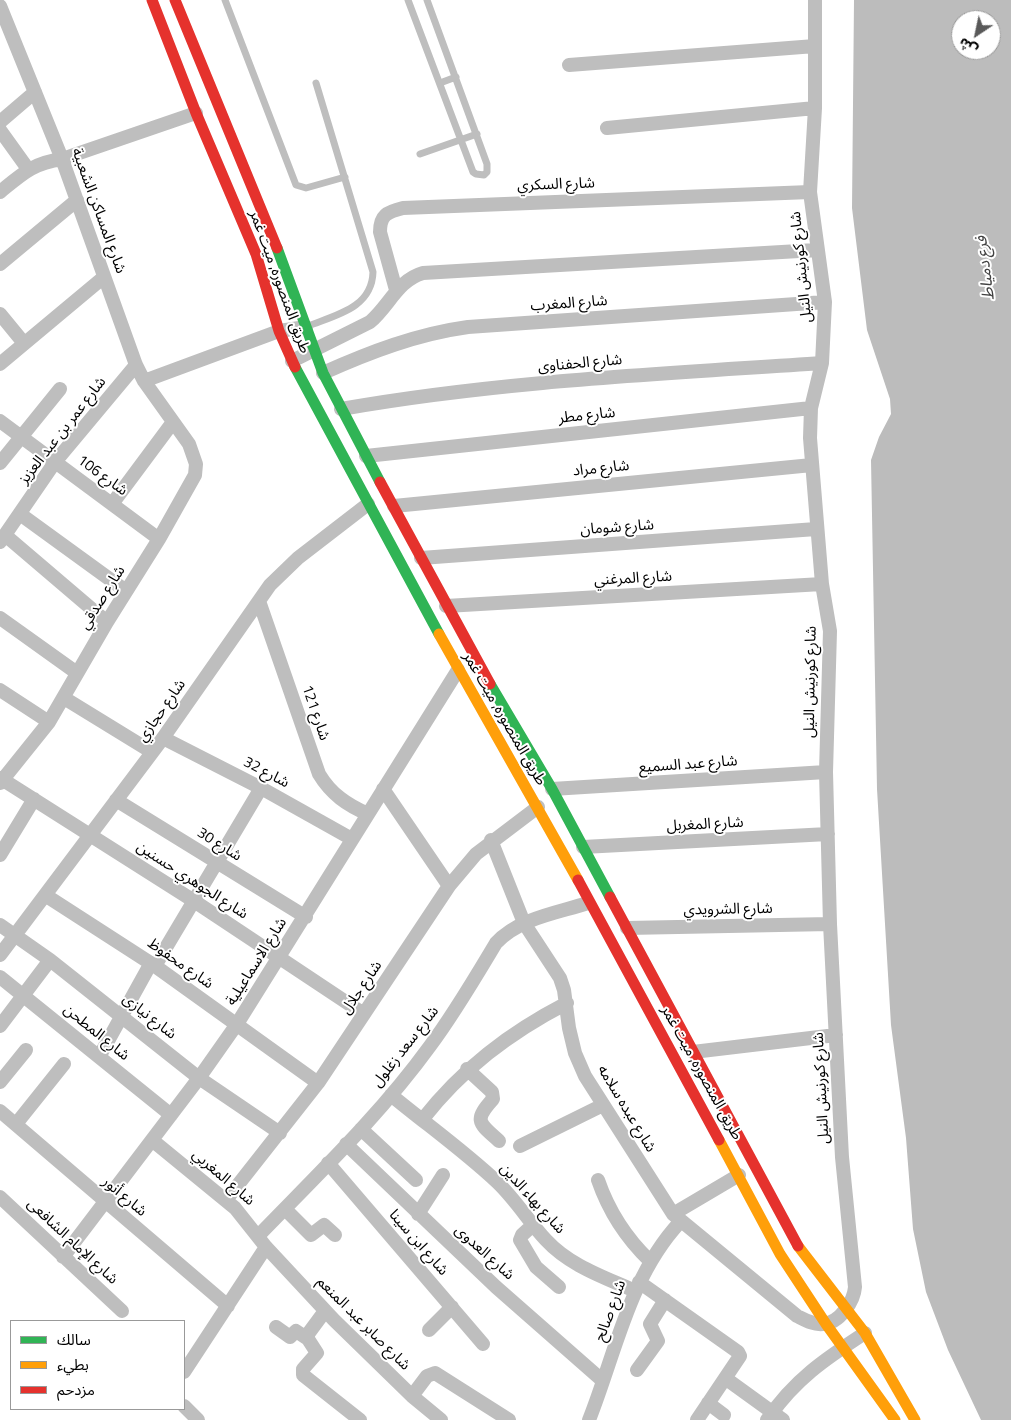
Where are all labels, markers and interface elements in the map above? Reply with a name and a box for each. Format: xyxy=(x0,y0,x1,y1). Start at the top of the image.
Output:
north arrow xyxy=(951,10,1001,60)
text: ش xyxy=(954,33,982,61)
street label: شارع المساكن الشعبية xyxy=(67,146,129,276)
street label: شارع السكري xyxy=(517,175,595,195)
street label: طريق المنصوره, ميت غمر xyxy=(245,208,313,356)
street label: شارع كورنيش النيل xyxy=(787,210,817,324)
water label: فرع دمياط xyxy=(973,235,999,301)
street label: شارع المغرب xyxy=(530,292,608,316)
street label: شارع الحفناوى xyxy=(537,351,623,377)
street label: شارع عمر بن عبد العزيز xyxy=(15,374,111,488)
street label: شارع مطر xyxy=(558,404,616,428)
street label: شارع 106 xyxy=(73,452,131,500)
street label: شارع مراد xyxy=(572,457,630,481)
street label: شارع شومان xyxy=(580,516,654,540)
street label: شارع صدقي xyxy=(76,563,130,633)
street label: شارع المرغني xyxy=(594,568,672,590)
street label: شارع كورنيش النيل xyxy=(801,626,821,738)
street label: طريق المنصوره, ميت غمر xyxy=(458,649,550,789)
street label: شارع حجازي xyxy=(134,676,190,746)
street label: شارع 121 xyxy=(297,683,333,743)
street label: شارع 32 xyxy=(240,753,292,793)
street label: شارع عبد السميع xyxy=(638,753,738,777)
street label: شارع المغربل xyxy=(666,814,744,836)
street label: شارع 30 xyxy=(193,824,245,866)
street label: شارع الجوهري حسنين xyxy=(133,838,251,924)
street label: شارع الشرويدي xyxy=(683,900,773,920)
street label: شارع الاسماعيلية xyxy=(223,915,291,1009)
street label: شارع محفوظ xyxy=(144,935,216,993)
street label: شارع جلال xyxy=(338,958,386,1018)
street label: شارع نيازى xyxy=(118,990,180,1044)
street label: شارع المطحن xyxy=(59,1001,133,1065)
street label: شارع سعد زغلول xyxy=(369,1003,443,1091)
street label: طريق المنصوره, ميت غمر xyxy=(657,1003,745,1143)
street label: شارع كورنيش النيل xyxy=(810,1032,834,1144)
street label: شارع عبده سلامه xyxy=(593,1062,659,1156)
street label: شارع المغربي xyxy=(188,1146,258,1210)
street label: شارع بهاء الدين xyxy=(496,1160,568,1238)
street label: شارع أنور xyxy=(98,1173,150,1221)
street label: شارع الإمام الشافعى xyxy=(23,1195,121,1289)
street label: شارع ابن سينا xyxy=(385,1206,451,1280)
street label: شارع العدوى xyxy=(451,1222,517,1284)
street label: شارع صابر عبد المنعم xyxy=(312,1273,414,1375)
street label: شارع صالح xyxy=(592,1278,630,1344)
legend xyxy=(10,1320,185,1410)
text: سالك xyxy=(57,1328,91,1351)
text: بطيء xyxy=(57,1353,89,1376)
text: مزدحم xyxy=(57,1378,95,1401)

